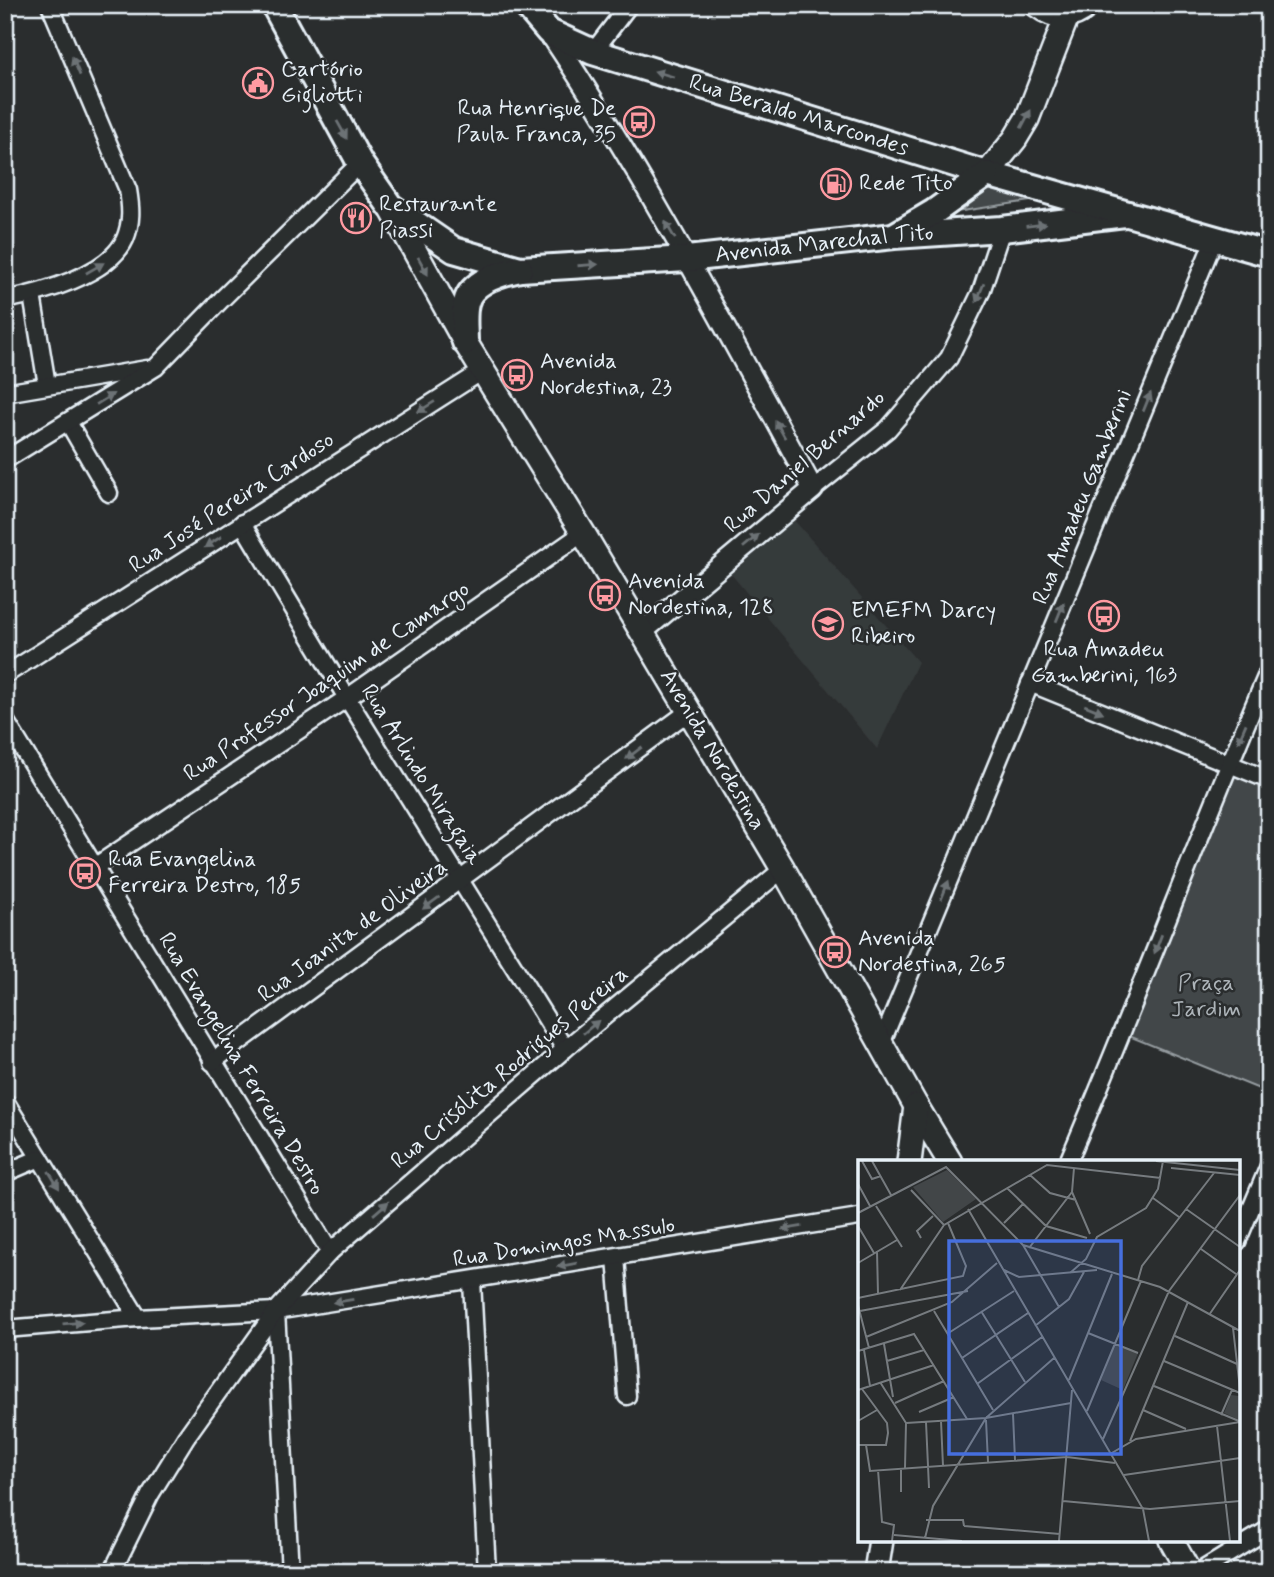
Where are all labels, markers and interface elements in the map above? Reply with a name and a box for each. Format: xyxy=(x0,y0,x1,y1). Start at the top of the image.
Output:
place label: Cartório Gigliotti xyxy=(281,55,363,113)
one-way arrow xyxy=(70,56,81,77)
public building icon: Cartório Gigliotti xyxy=(241,66,275,100)
one-way arrow xyxy=(653,68,674,78)
street label: Rua Beraldo Marcondes xyxy=(685,68,912,164)
place label: Rua Henrique De Paula Franca, 35 xyxy=(457,94,616,150)
bus stop icon: Rua Henrique De Paula Franca, 35 xyxy=(622,105,656,139)
one-way arrow xyxy=(1020,109,1032,129)
one-way arrow xyxy=(336,120,348,139)
fuel station icon: Rede Tito xyxy=(819,167,853,201)
place label: Rede Tito xyxy=(859,169,953,199)
place label: Restaurante Piassi xyxy=(379,190,497,246)
restaurant icon: Restaurante Piassi xyxy=(339,201,373,235)
street label: Avenida Marechal Tito xyxy=(713,218,935,271)
one-way arrow xyxy=(1025,219,1047,230)
one-way arrow xyxy=(664,221,677,240)
one-way arrow xyxy=(417,256,429,275)
one-way arrow xyxy=(577,259,599,270)
one-way arrow xyxy=(85,262,104,274)
one-way arrow xyxy=(974,283,985,304)
place label: Avenida Nordestina, 23 xyxy=(540,347,672,403)
bus stop icon: Avenida Nordestina, 23 xyxy=(500,358,534,392)
street label: Rua Daniel Bernardo xyxy=(718,384,892,540)
street label: Rua Amadeu Gamberini xyxy=(1026,385,1140,609)
one-way arrow xyxy=(1141,391,1152,412)
one-way arrow xyxy=(95,393,115,406)
one-way arrow xyxy=(416,400,436,413)
one-way arrow xyxy=(774,420,786,439)
street label: Rua José Pereira Cardoso xyxy=(123,425,341,581)
one-way arrow xyxy=(741,534,759,549)
one-way arrow xyxy=(204,535,223,548)
place label: Avenida Nordestina, 128 xyxy=(628,567,774,623)
street label: Rua Professor Joaquim de Camargo xyxy=(178,575,477,791)
bus stop icon: Avenida Nordestina, 128 xyxy=(588,578,622,612)
place label: EMEFM Darcy Ribeiro xyxy=(851,596,996,652)
bus stop icon: Rua Amadeu Gamberini, 163 xyxy=(1087,599,1121,633)
one-way arrow xyxy=(1054,602,1066,622)
school or university icon: EMEFM Darcy Ribeiro xyxy=(811,607,845,641)
place label: Rua Amadeu Gamberini, 163 xyxy=(1031,635,1177,691)
street label: Avenida Nordestina xyxy=(652,664,772,836)
street label: Rua Arlindo Miragaia xyxy=(352,679,489,872)
one-way arrow xyxy=(1083,704,1104,715)
one-way arrow xyxy=(1236,722,1247,743)
one-way arrow xyxy=(624,746,643,760)
place label: Rua Evangelina Ferreira Destro, 185 xyxy=(108,845,301,901)
street label: Rua Joanita de Oliveira xyxy=(252,852,454,1010)
bus stop icon: Rua Evangelina Ferreira Destro, 185 xyxy=(68,856,102,890)
one-way arrow xyxy=(939,879,950,900)
one-way arrow xyxy=(422,896,440,910)
place label: Avenida Nordestina, 265 xyxy=(858,924,1006,980)
street label: Rua Evangelina Ferreira Destro xyxy=(149,927,331,1202)
one-way arrow xyxy=(1152,934,1163,955)
bus stop icon: Avenida Nordestina, 265 xyxy=(818,935,852,969)
street label: Rua Crisólita Rodrigues Pereira xyxy=(385,960,636,1178)
park label: Praça Jardim xyxy=(1171,969,1241,1025)
one-way arrow xyxy=(581,1020,599,1035)
inset map xyxy=(858,1160,1239,1542)
one-way arrow xyxy=(47,1171,60,1190)
one-way arrow xyxy=(372,1200,390,1216)
street label: Rua Domingos Massulo xyxy=(451,1211,677,1275)
one-way arrow xyxy=(781,1223,803,1234)
one-way arrow xyxy=(556,1260,578,1271)
one-way arrow xyxy=(332,1296,354,1307)
one-way arrow xyxy=(62,1317,84,1328)

